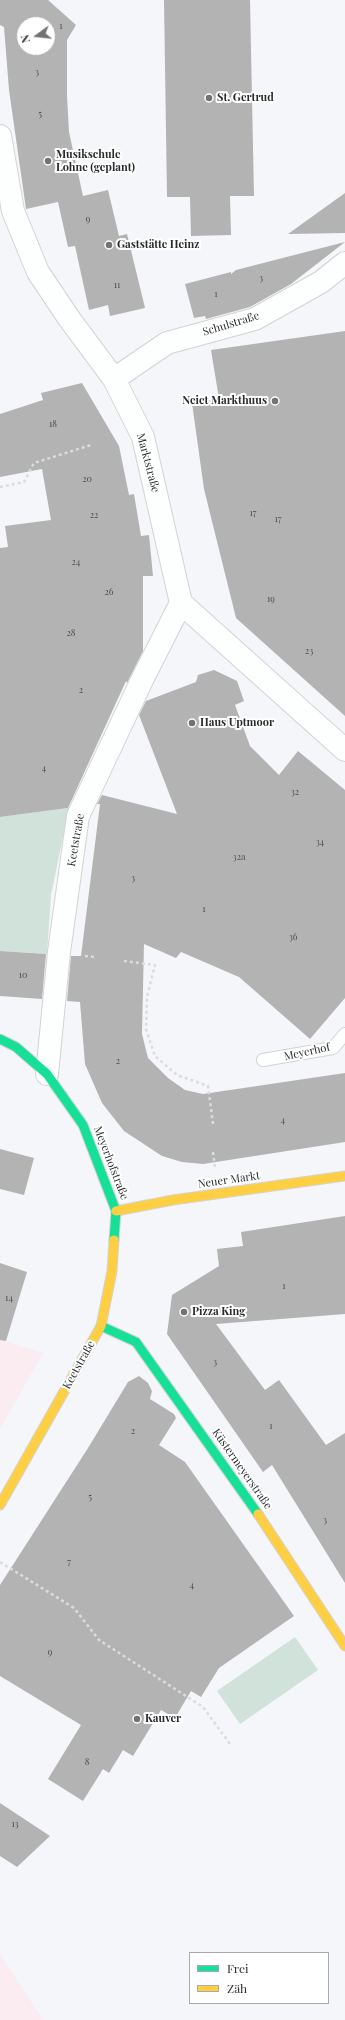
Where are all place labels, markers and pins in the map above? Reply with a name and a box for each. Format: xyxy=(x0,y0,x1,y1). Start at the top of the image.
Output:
place label: St. Gertrud xyxy=(217,91,274,105)
marker: St. Gertrud xyxy=(204,93,214,103)
place label: Musikschule Lohne (geplant) xyxy=(56,148,135,174)
marker: Musikschule Lohne (geplant) xyxy=(43,156,53,166)
place label: Gaststätte Heinz xyxy=(117,238,199,252)
marker: Gaststätte Heinz xyxy=(104,240,114,250)
place label: Neiet Markthuus xyxy=(182,394,267,408)
marker: Neiet Markthuus xyxy=(270,396,280,406)
place label: Haus Uptmoor xyxy=(200,716,274,730)
marker: Haus Uptmoor xyxy=(187,718,197,728)
place label: Pizza King xyxy=(192,1305,245,1319)
marker: Pizza King xyxy=(179,1307,189,1317)
place label: Kauver xyxy=(145,1712,181,1726)
marker: Kauver xyxy=(132,1714,142,1724)

